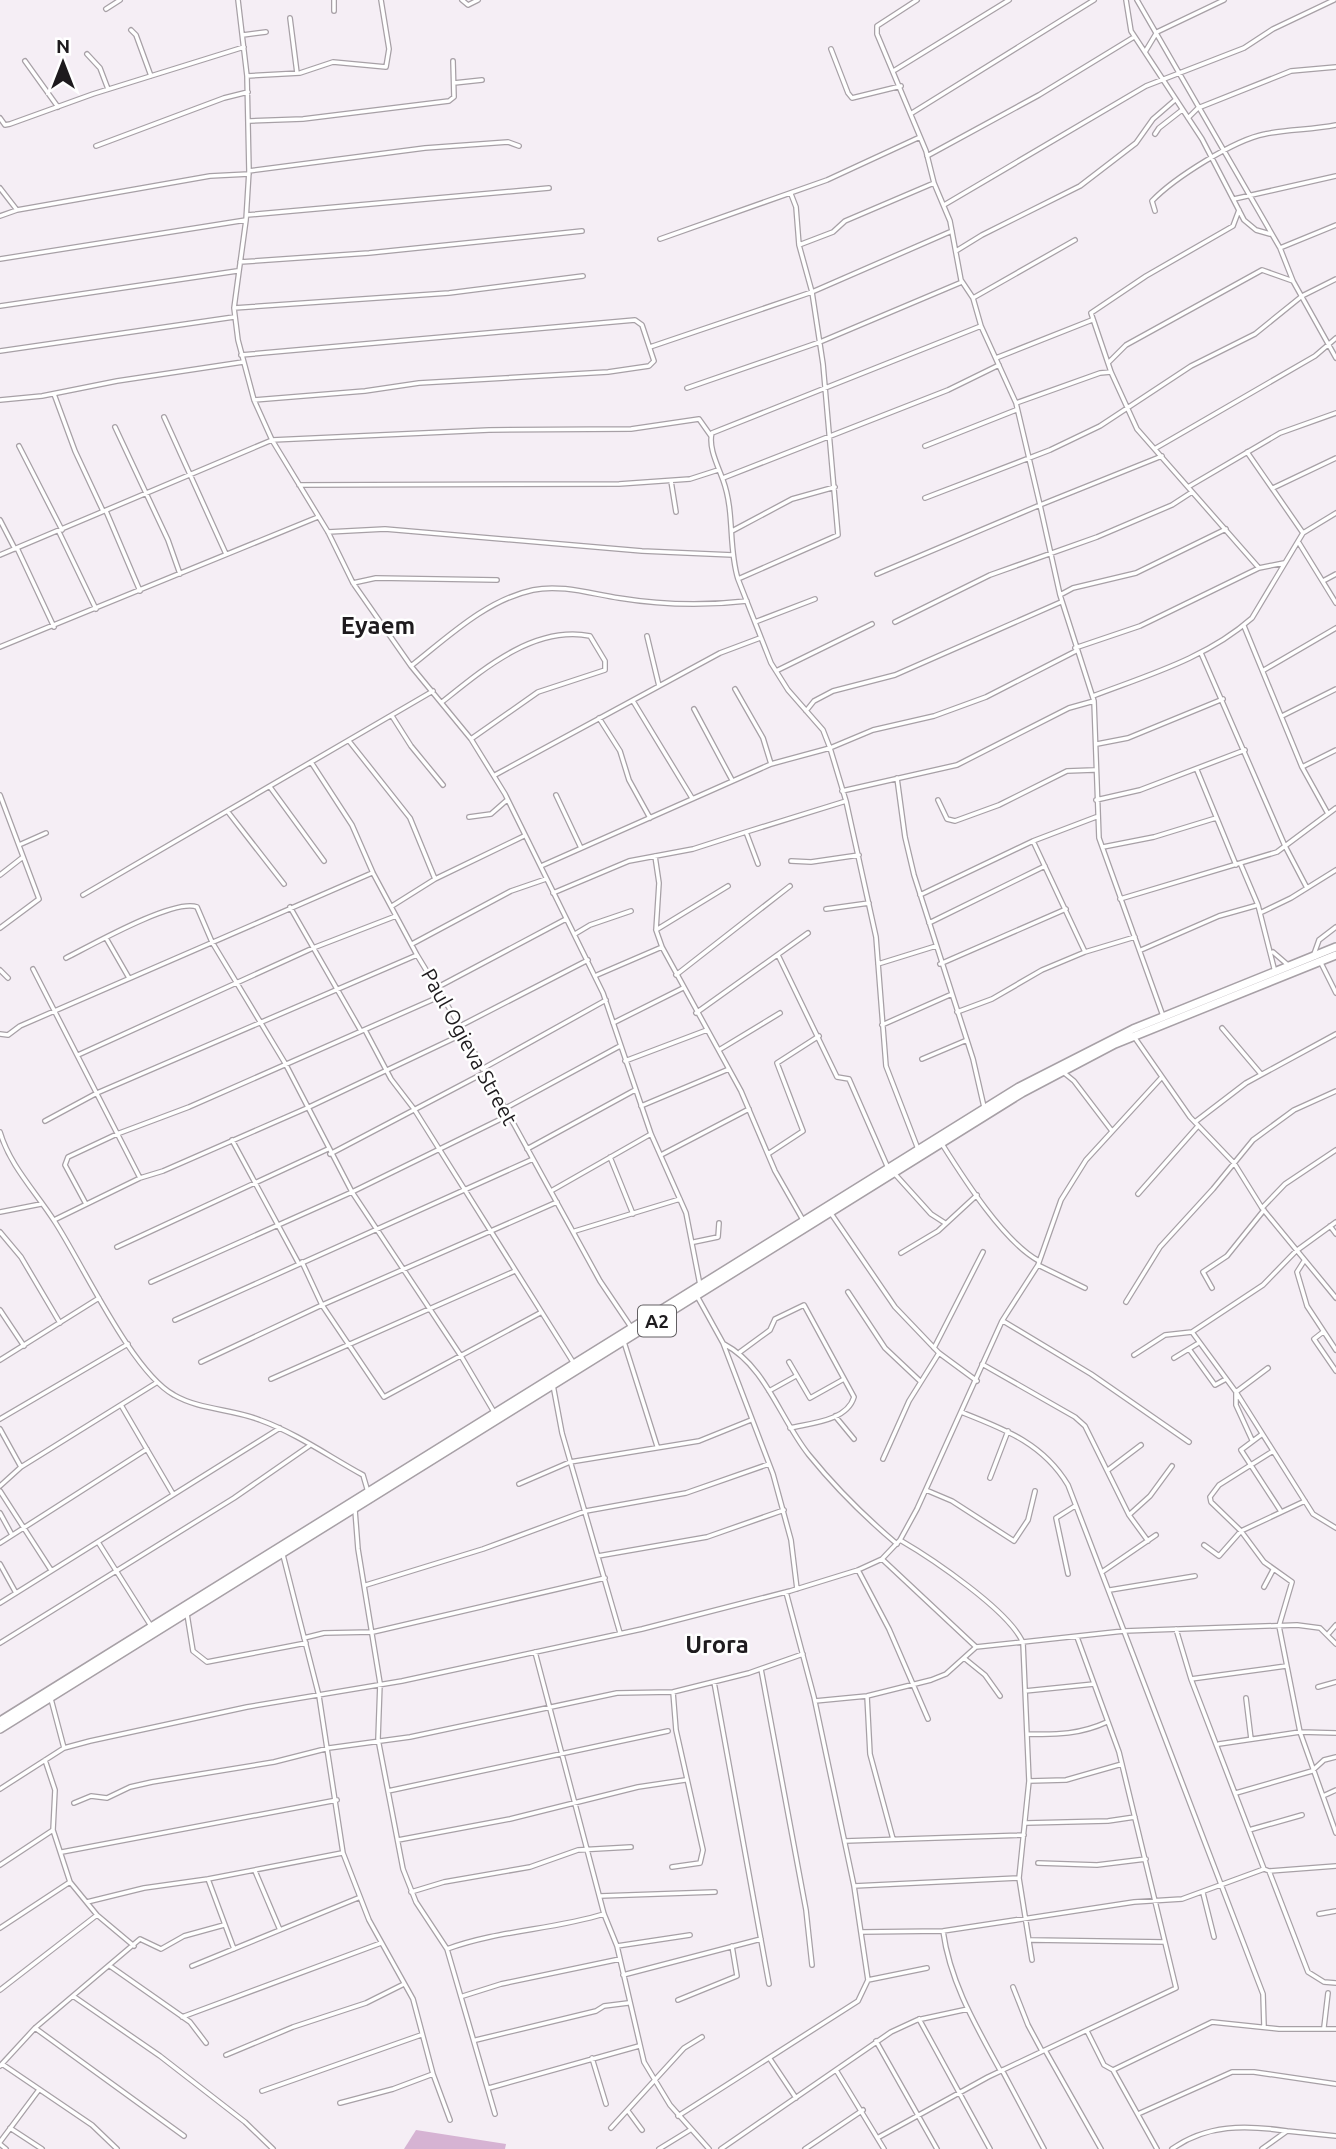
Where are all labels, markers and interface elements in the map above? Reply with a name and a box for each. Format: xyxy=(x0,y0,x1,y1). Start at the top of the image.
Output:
north arrow xyxy=(28,28,98,98)
text: N xyxy=(56,35,70,57)
district label: Eyaem xyxy=(341,612,415,639)
street label: Paul Ogieva Street xyxy=(417,964,523,1129)
road number: A2 xyxy=(638,1306,676,1336)
district label: Urora xyxy=(685,1631,749,1658)

